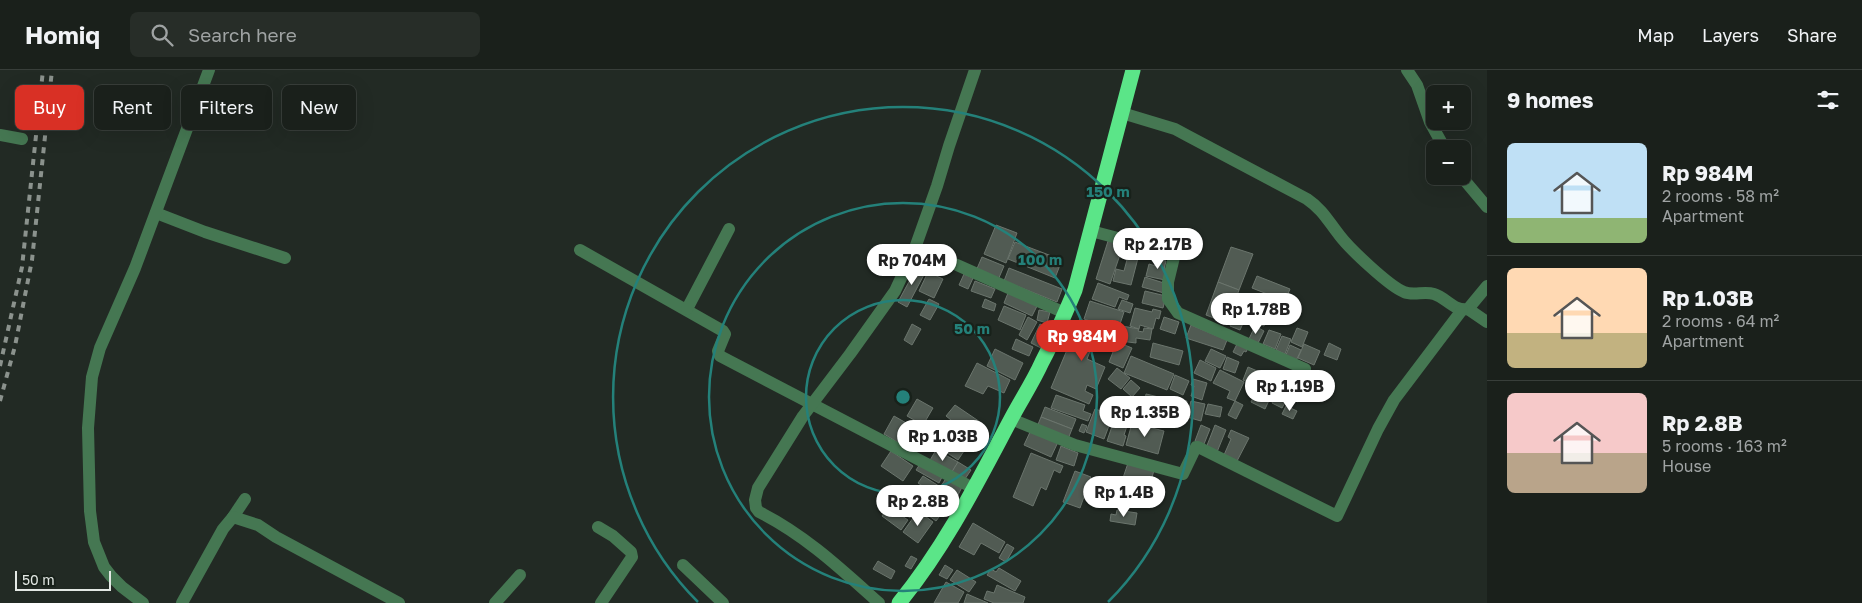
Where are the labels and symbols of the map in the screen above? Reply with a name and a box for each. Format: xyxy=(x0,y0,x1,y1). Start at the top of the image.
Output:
text: 150 m xyxy=(1086,182,1130,200)
pin: Rp 2.17B xyxy=(1106,228,1210,270)
pin: Rp 704M xyxy=(866,244,958,286)
text: 100 m xyxy=(1018,250,1062,268)
pin: Rp 1.78B xyxy=(1204,292,1308,335)
text: 50 m xyxy=(954,319,990,337)
pin: Rp 984M xyxy=(1036,320,1128,362)
pin: Rp 1.19B xyxy=(1238,370,1342,412)
centre of rings xyxy=(894,388,912,406)
pin: Rp 1.35B xyxy=(1093,396,1197,438)
pin: Rp 1.03B xyxy=(891,420,995,462)
pin: Rp 1.4B xyxy=(1078,476,1170,518)
pin: Rp 2.8B xyxy=(872,484,964,527)
scale bar xyxy=(15,568,111,591)

